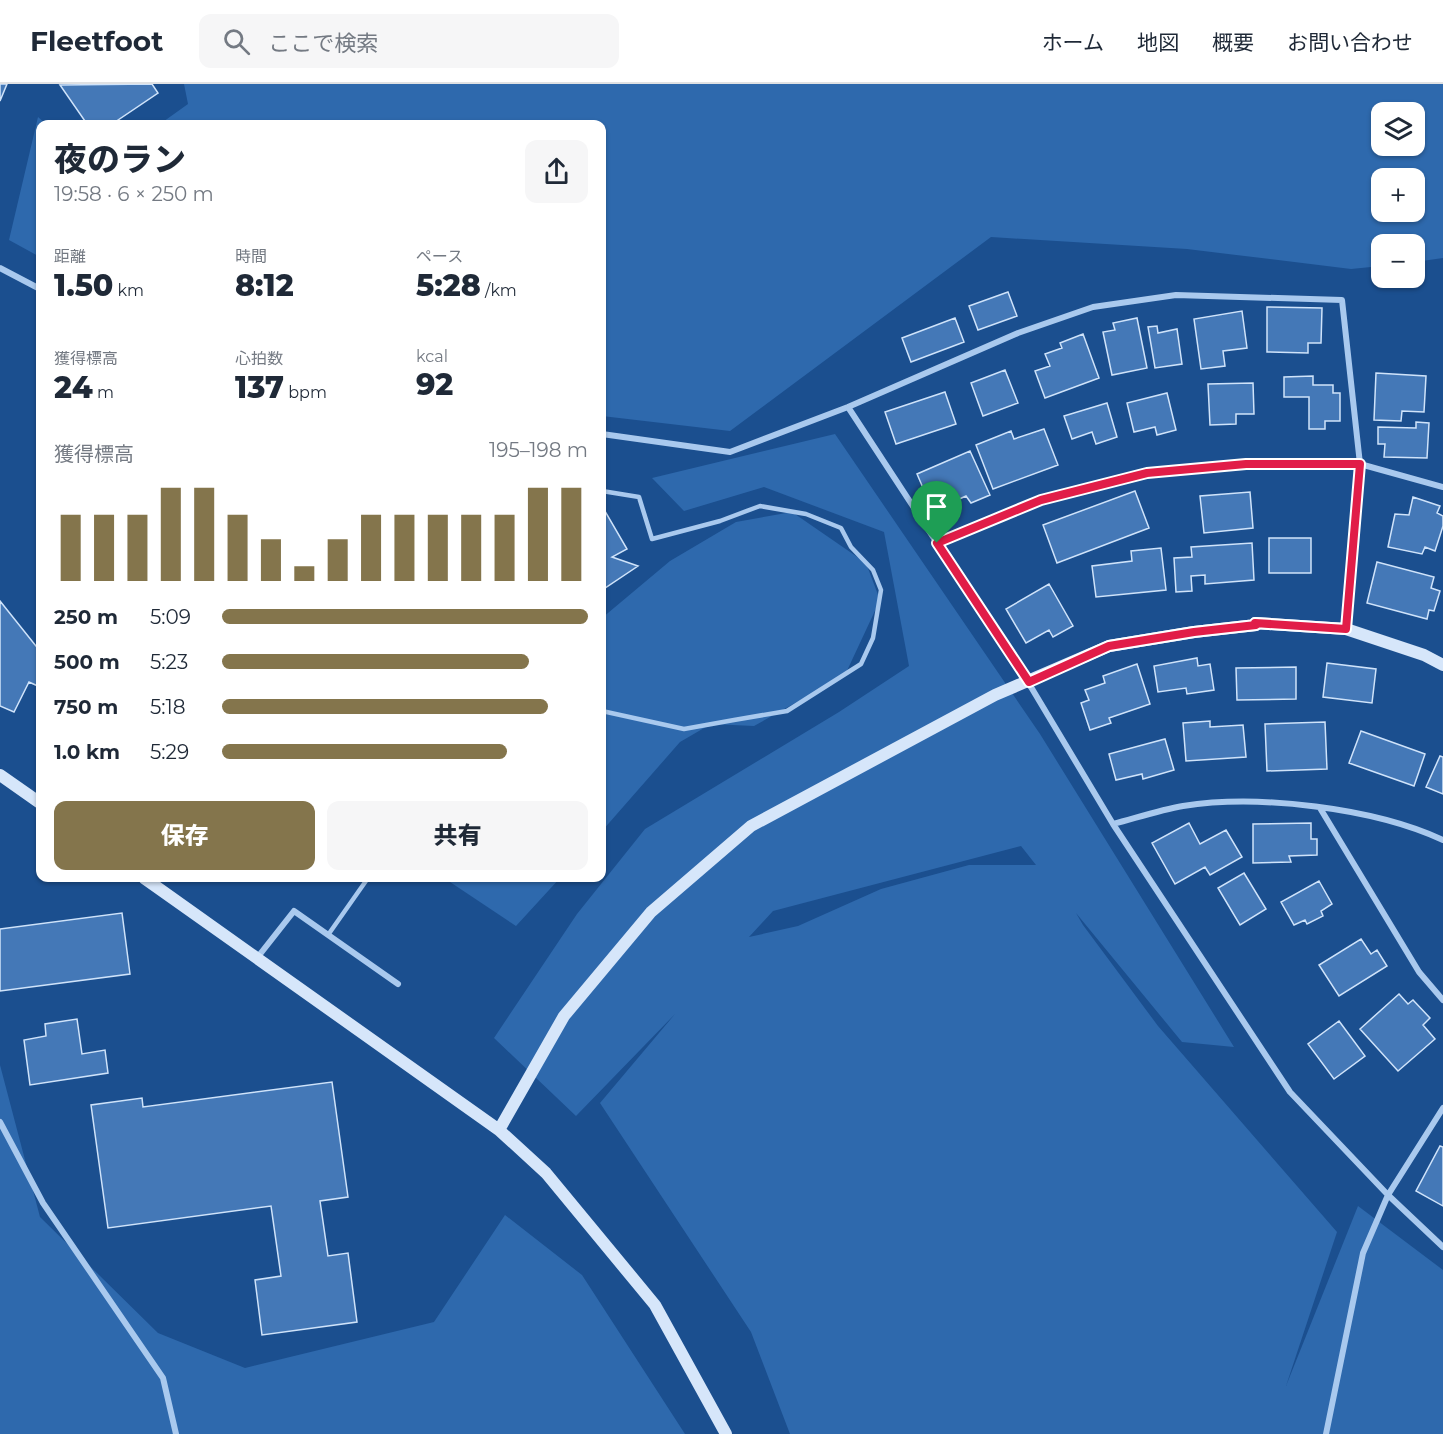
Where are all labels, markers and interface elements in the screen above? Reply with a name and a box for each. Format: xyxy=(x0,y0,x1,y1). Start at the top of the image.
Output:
search box xyxy=(199,14,619,68)
text: Fleetfoot xyxy=(30,24,163,58)
icon: search xyxy=(220,25,253,58)
text: ここで検索 xyxy=(268,30,378,57)
text: ホーム xyxy=(1042,30,1104,55)
text: 地図 xyxy=(1137,30,1179,55)
text: 概要 xyxy=(1212,30,1254,55)
text: お問い合わせ xyxy=(1287,30,1413,55)
map controls xyxy=(1371,102,1425,288)
button: layers xyxy=(1371,102,1425,156)
text: 夜のラン xyxy=(54,139,186,179)
button: share xyxy=(525,140,588,203)
button: + xyxy=(1371,168,1425,222)
text: 19:58 · 6 × 250 m xyxy=(54,182,214,206)
button: − xyxy=(1371,234,1425,288)
text: 距離 xyxy=(54,247,86,266)
text: 時間 xyxy=(235,247,267,266)
text: ペース xyxy=(416,247,463,266)
text: 1.50 xyxy=(54,267,113,304)
text: 8:12 xyxy=(235,267,294,304)
text: 5:28 xyxy=(416,267,481,304)
text: km xyxy=(113,281,144,300)
text: /km xyxy=(481,281,517,300)
text: kcal xyxy=(416,347,448,366)
text: 獲得標高 xyxy=(54,349,118,368)
text: 心拍数 xyxy=(235,349,283,368)
text: 92 xyxy=(416,366,453,403)
text: 24 xyxy=(54,369,93,406)
text: 137 xyxy=(235,369,284,406)
text: m xyxy=(93,383,114,402)
text: bpm xyxy=(284,383,327,402)
text: 195–198 m xyxy=(489,438,588,462)
text: 獲得標高 xyxy=(54,442,134,466)
pin xyxy=(911,481,962,543)
icon: arrive xyxy=(920,490,953,523)
text: 250 m xyxy=(54,605,118,629)
text: 5:09 xyxy=(150,605,191,629)
text: 500 m xyxy=(54,650,120,674)
text: 5:23 xyxy=(150,650,188,674)
text: 750 m xyxy=(54,695,118,719)
text: 5:18 xyxy=(150,695,186,719)
text: 1.0 km xyxy=(54,740,120,764)
text: 5:29 xyxy=(150,740,189,764)
button: 保存 xyxy=(54,801,315,870)
button: 共有 xyxy=(327,801,588,870)

